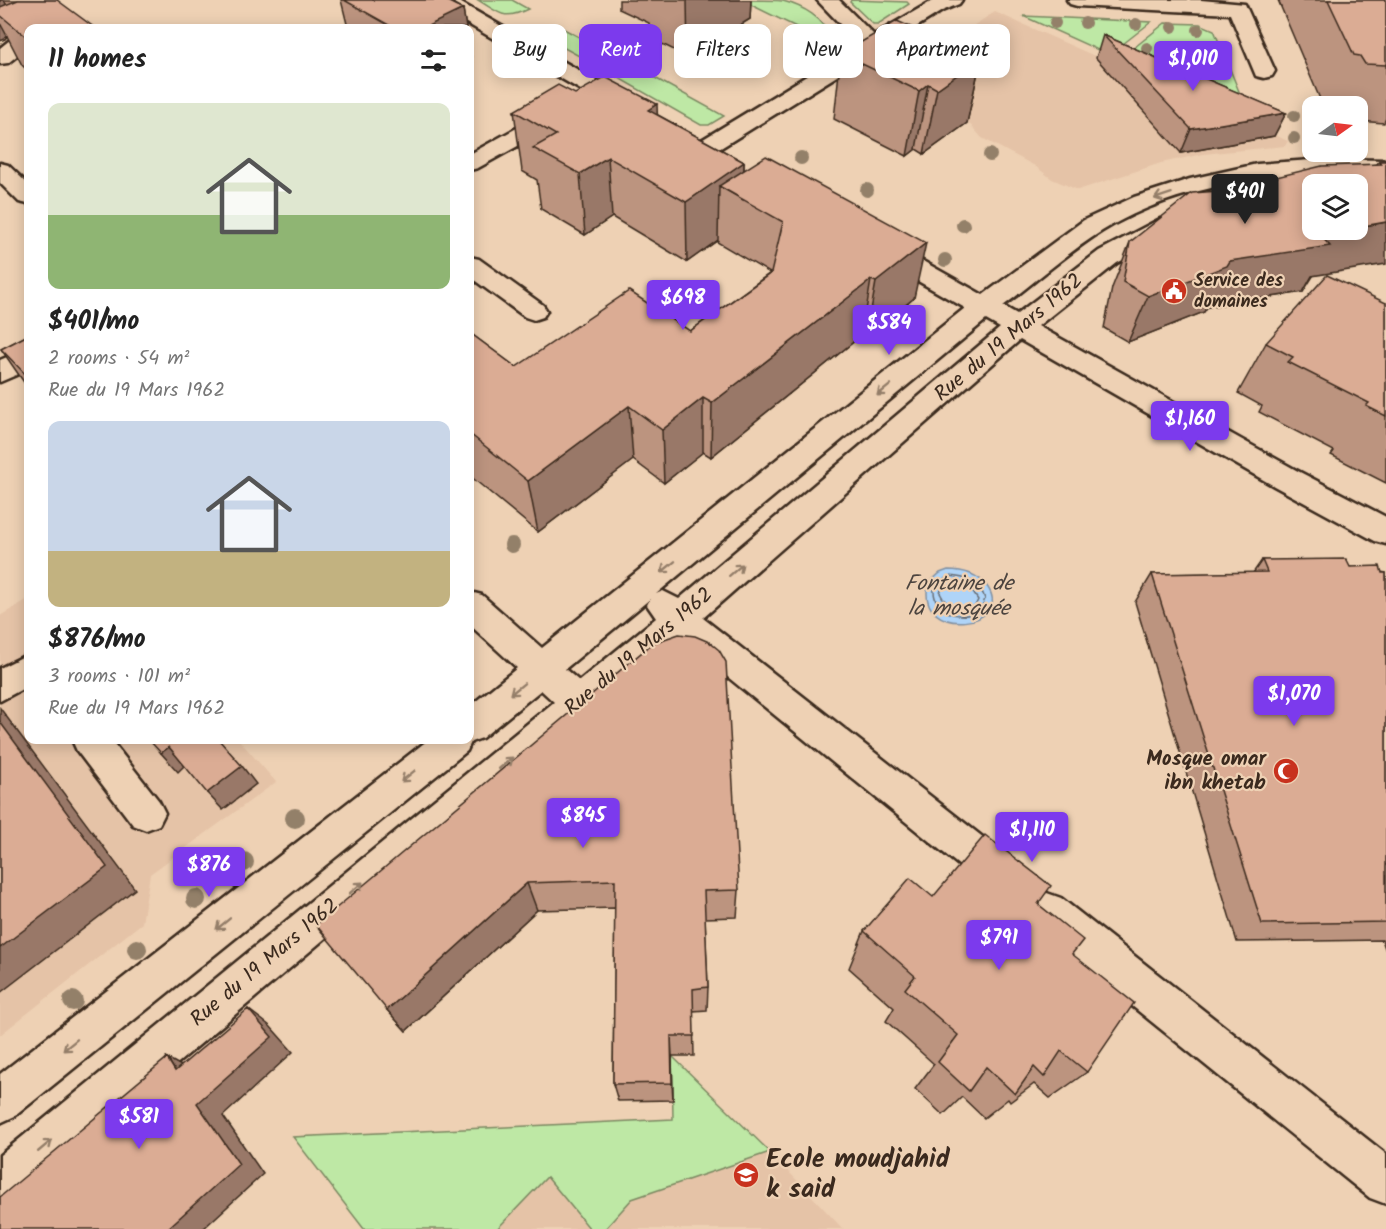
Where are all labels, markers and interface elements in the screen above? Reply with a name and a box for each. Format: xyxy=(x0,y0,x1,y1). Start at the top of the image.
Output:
chip: Buy xyxy=(492,24,567,78)
chip: Rent xyxy=(579,24,662,78)
chip: Filters xyxy=(674,24,771,78)
chip: New xyxy=(783,24,863,78)
chip: Apartment xyxy=(875,24,1010,78)
text: 11 homes xyxy=(48,39,146,81)
pin: $1,010 xyxy=(1144,41,1242,92)
icon: filters xyxy=(417,44,450,77)
text: $1,010 xyxy=(1168,44,1218,76)
north arrow xyxy=(1302,96,1368,162)
map controls xyxy=(1302,96,1368,240)
icon: home xyxy=(195,142,303,250)
pin: $401 xyxy=(1209,174,1281,225)
button: layers xyxy=(1302,174,1368,240)
text: $401 xyxy=(1225,177,1265,209)
one-way arrow xyxy=(1154,191,1173,202)
street label: Rue du 19 Mars 1962 xyxy=(927,266,1091,410)
place label: Service des domaines xyxy=(1194,267,1284,317)
public building icon: Service des domaines xyxy=(1159,276,1189,306)
pin: $698 xyxy=(647,280,719,331)
text: $698 xyxy=(661,283,705,315)
text: $401/mo xyxy=(48,301,139,343)
pin: $584 xyxy=(853,305,925,356)
text: $584 xyxy=(867,308,911,340)
text: 2 rooms · 54 m² xyxy=(48,343,189,375)
text: Rue du 19 Mars 1962 xyxy=(48,375,225,407)
one-way arrow xyxy=(876,383,892,396)
pin: $1,160 xyxy=(1141,401,1239,452)
text: $1,160 xyxy=(1165,404,1215,436)
icon: home xyxy=(195,460,303,568)
one-way arrow xyxy=(661,560,677,573)
one-way arrow xyxy=(728,563,743,577)
water label: Fontaine de la mosquée xyxy=(905,567,1015,627)
street label: Rue du 19 Mars 1962 xyxy=(557,580,721,724)
text: $876/mo xyxy=(48,619,146,661)
text: 3 rooms · 101 m² xyxy=(48,661,190,693)
pin: $1,070 xyxy=(1245,676,1343,727)
text: $1,070 xyxy=(1267,679,1321,711)
one-way arrow xyxy=(509,683,525,696)
text: Rue du 19 Mars 1962 xyxy=(48,693,225,725)
place label: Mosque omar ibn khetab xyxy=(1146,743,1267,800)
one-way arrow xyxy=(498,756,513,770)
mosque icon: Mosque omar ibn khetab xyxy=(1271,756,1301,786)
one-way arrow xyxy=(401,769,416,783)
pin: $845 xyxy=(547,798,619,849)
text: $845 xyxy=(561,801,605,833)
pin: $1,110 xyxy=(983,812,1081,863)
text: $1,110 xyxy=(1009,815,1055,847)
pin: $876 xyxy=(173,847,245,898)
text: $876 xyxy=(187,850,231,882)
one-way arrow xyxy=(348,881,364,894)
street label: Rue du 19 Mars 1962 xyxy=(183,891,347,1035)
one-way arrow xyxy=(215,917,231,930)
pin: $791 xyxy=(963,920,1035,971)
text: $791 xyxy=(980,923,1018,955)
one-way arrow xyxy=(62,1039,78,1052)
pin: $581 xyxy=(103,1099,175,1150)
text: $581 xyxy=(119,1102,159,1134)
place label: Ecole moudjahid k said xyxy=(766,1139,951,1211)
one-way arrow xyxy=(37,1140,53,1153)
school or university icon: Ecole moudjahid k said xyxy=(731,1160,761,1190)

